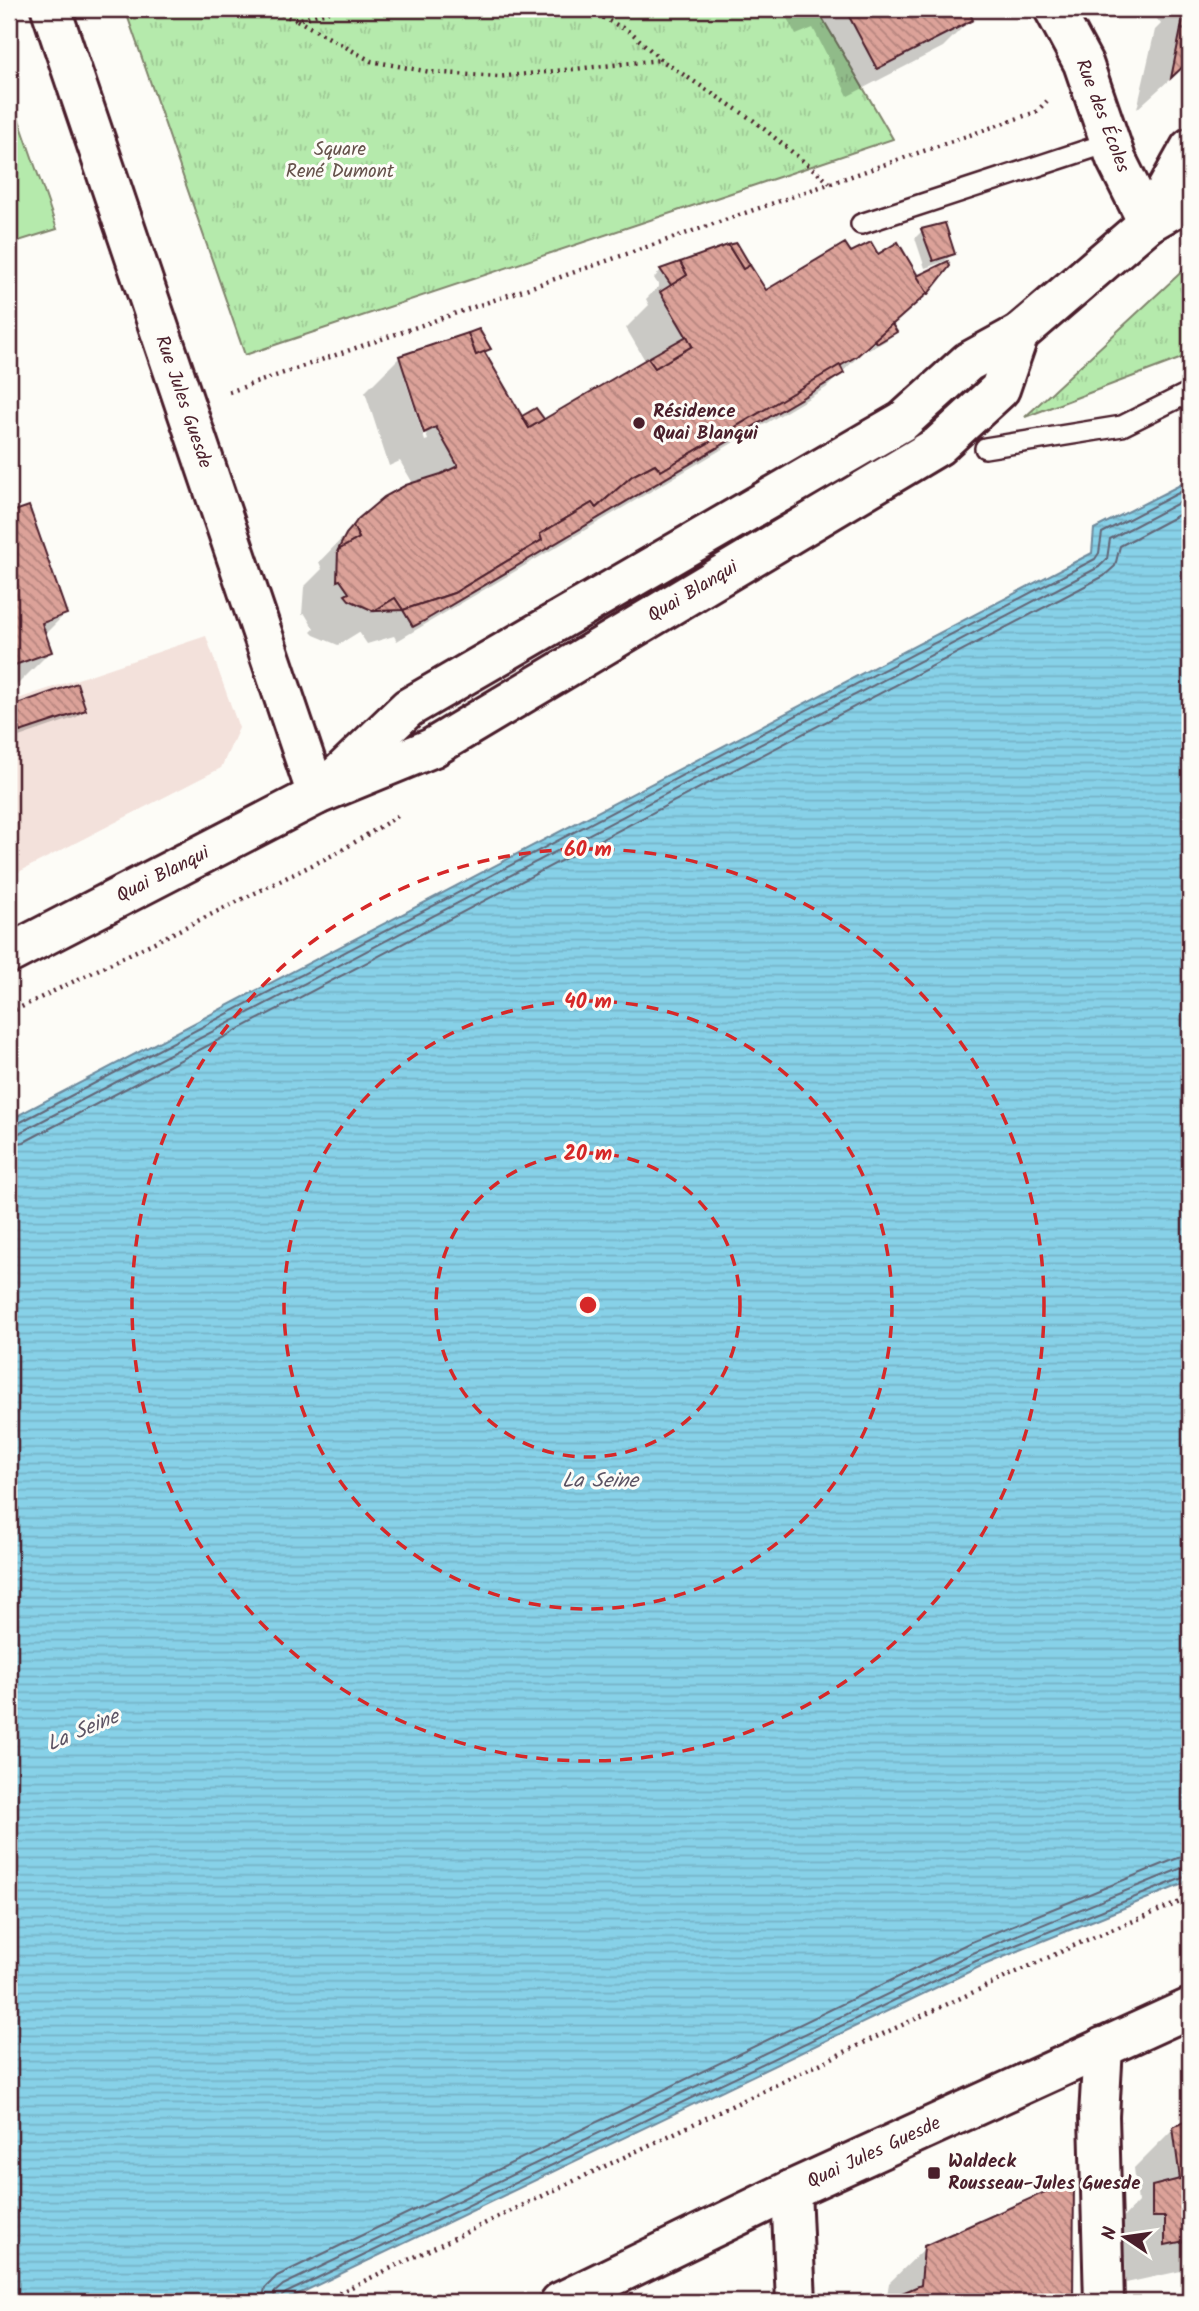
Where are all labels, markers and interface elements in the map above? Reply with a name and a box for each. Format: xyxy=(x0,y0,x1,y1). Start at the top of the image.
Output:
street label: Rue des Écoles xyxy=(1067,55,1137,177)
park label: Square René Dumont xyxy=(286,135,395,187)
street label: Rue Jules Guesde xyxy=(146,332,220,473)
place label: Résidence Quai Blanqui xyxy=(653,397,759,449)
marker: Résidence Quai Blanqui xyxy=(631,415,647,431)
street label: Quai Blanqui xyxy=(642,552,745,631)
text: 60 m xyxy=(564,834,612,867)
street label: Quai Blanqui xyxy=(111,838,216,911)
text: 40 m xyxy=(564,986,612,1019)
text: 20 m xyxy=(564,1138,612,1171)
centre of rings xyxy=(576,1293,600,1317)
water label: La Seine xyxy=(562,1465,641,1498)
water label: La Seine xyxy=(42,1700,127,1761)
street label: Quai Jules Guesde xyxy=(802,2109,946,2197)
place label: Waldeck Rousseau-Jules Guesde xyxy=(948,2147,1141,2199)
marker: Waldeck Rousseau-Jules Guesde xyxy=(926,2165,942,2181)
north arrow xyxy=(1090,2202,1160,2272)
text: N xyxy=(1094,2224,1126,2243)

